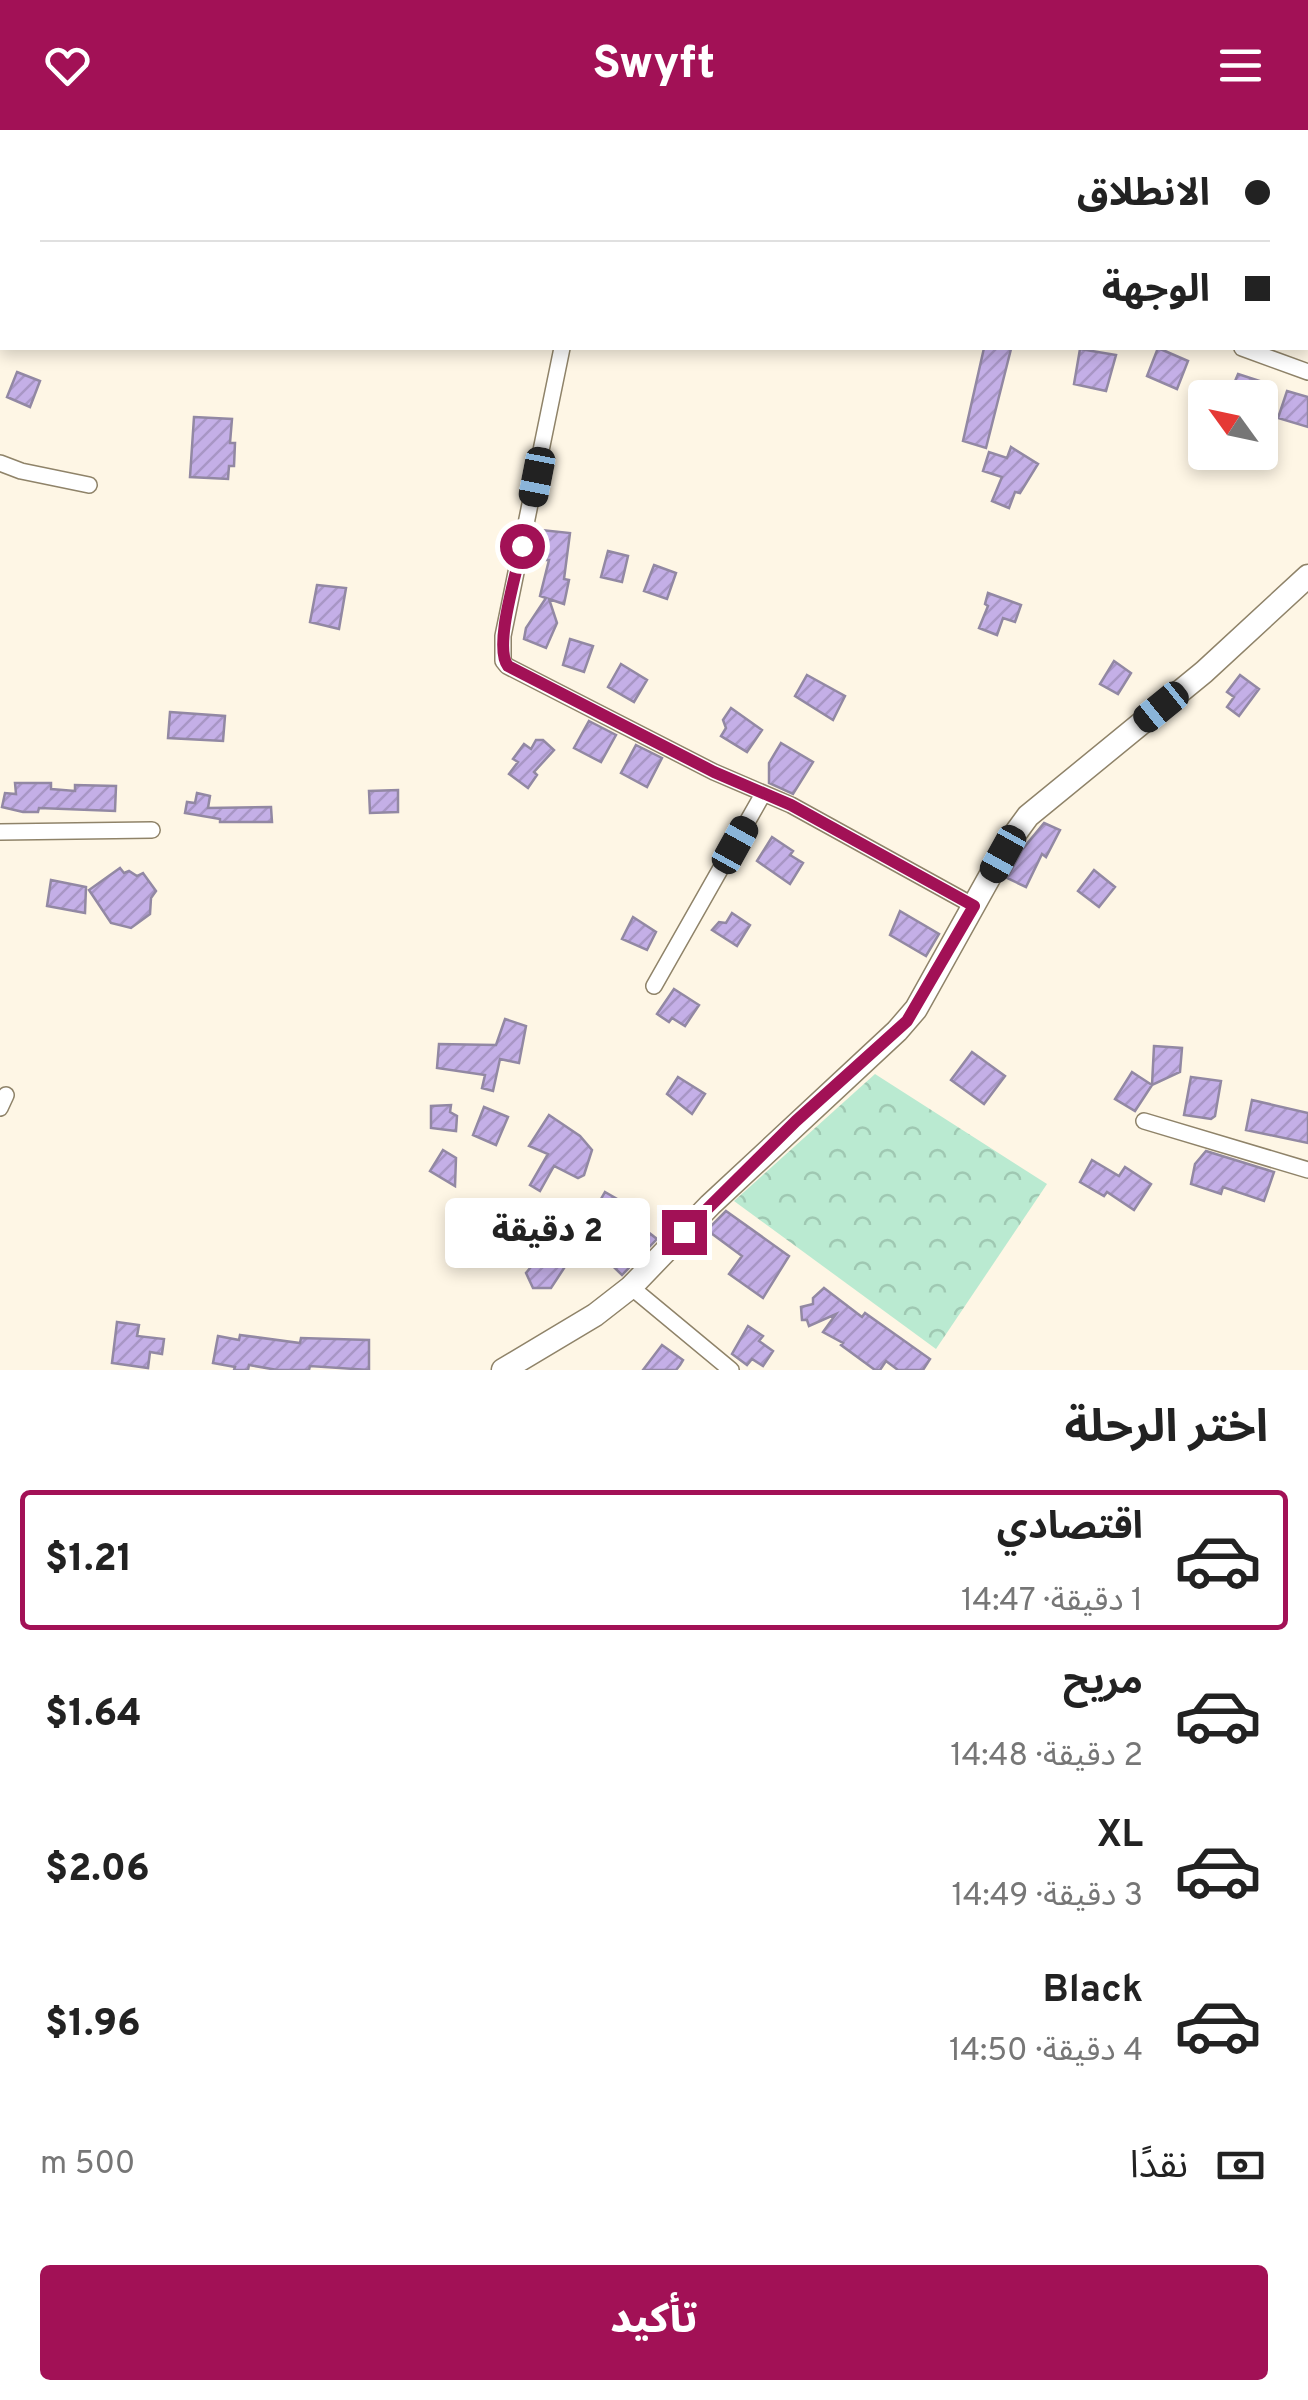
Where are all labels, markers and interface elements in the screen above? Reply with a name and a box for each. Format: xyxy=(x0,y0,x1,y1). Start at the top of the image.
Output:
text: Swyft xyxy=(593,37,715,94)
icon: heart xyxy=(40,38,95,93)
icon: menu xyxy=(1213,38,1268,93)
text: الانطلاق xyxy=(1077,171,1210,220)
text: الوجهة xyxy=(1102,267,1210,316)
north arrow xyxy=(1188,380,1278,470)
map controls xyxy=(1188,380,1278,470)
car xyxy=(517,445,557,509)
route start xyxy=(500,524,545,569)
car xyxy=(1128,676,1194,738)
car xyxy=(707,811,763,879)
car xyxy=(975,820,1031,888)
callout: 2 دقيقة xyxy=(444,1197,649,1267)
route end xyxy=(662,1210,707,1255)
text: 2 دقيقة xyxy=(492,1213,603,1253)
text: اختر الرحلة xyxy=(1065,1401,1268,1458)
text: اقتصادي xyxy=(997,1504,1143,1553)
icon: car xyxy=(1173,1515,1263,1605)
text: $1.21 xyxy=(45,1536,132,1585)
text: 1 دقيقة · 14:47 xyxy=(961,1582,1143,1622)
text: مريح xyxy=(1063,1659,1143,1708)
icon: car xyxy=(1173,1670,1263,1760)
text: $1.64 xyxy=(45,1691,142,1740)
text: 2 دقيقة · 14:48 xyxy=(950,1737,1143,1777)
text: XL xyxy=(1096,1812,1143,1861)
icon: car xyxy=(1173,1825,1263,1915)
text: $2.06 xyxy=(45,1846,150,1895)
text: 3 دقيقة · 14:49 xyxy=(951,1877,1143,1917)
text: Black xyxy=(1043,1967,1143,2016)
icon: car xyxy=(1173,1980,1263,2070)
text: $1.96 xyxy=(45,2001,141,2050)
text: 4 دقيقة · 14:50 xyxy=(949,2032,1143,2072)
icon: cash xyxy=(1213,2138,1268,2193)
text: نقدًا xyxy=(1130,2143,1188,2192)
text: 500 m xyxy=(40,2145,135,2185)
button: تأكيد xyxy=(40,2265,1268,2380)

